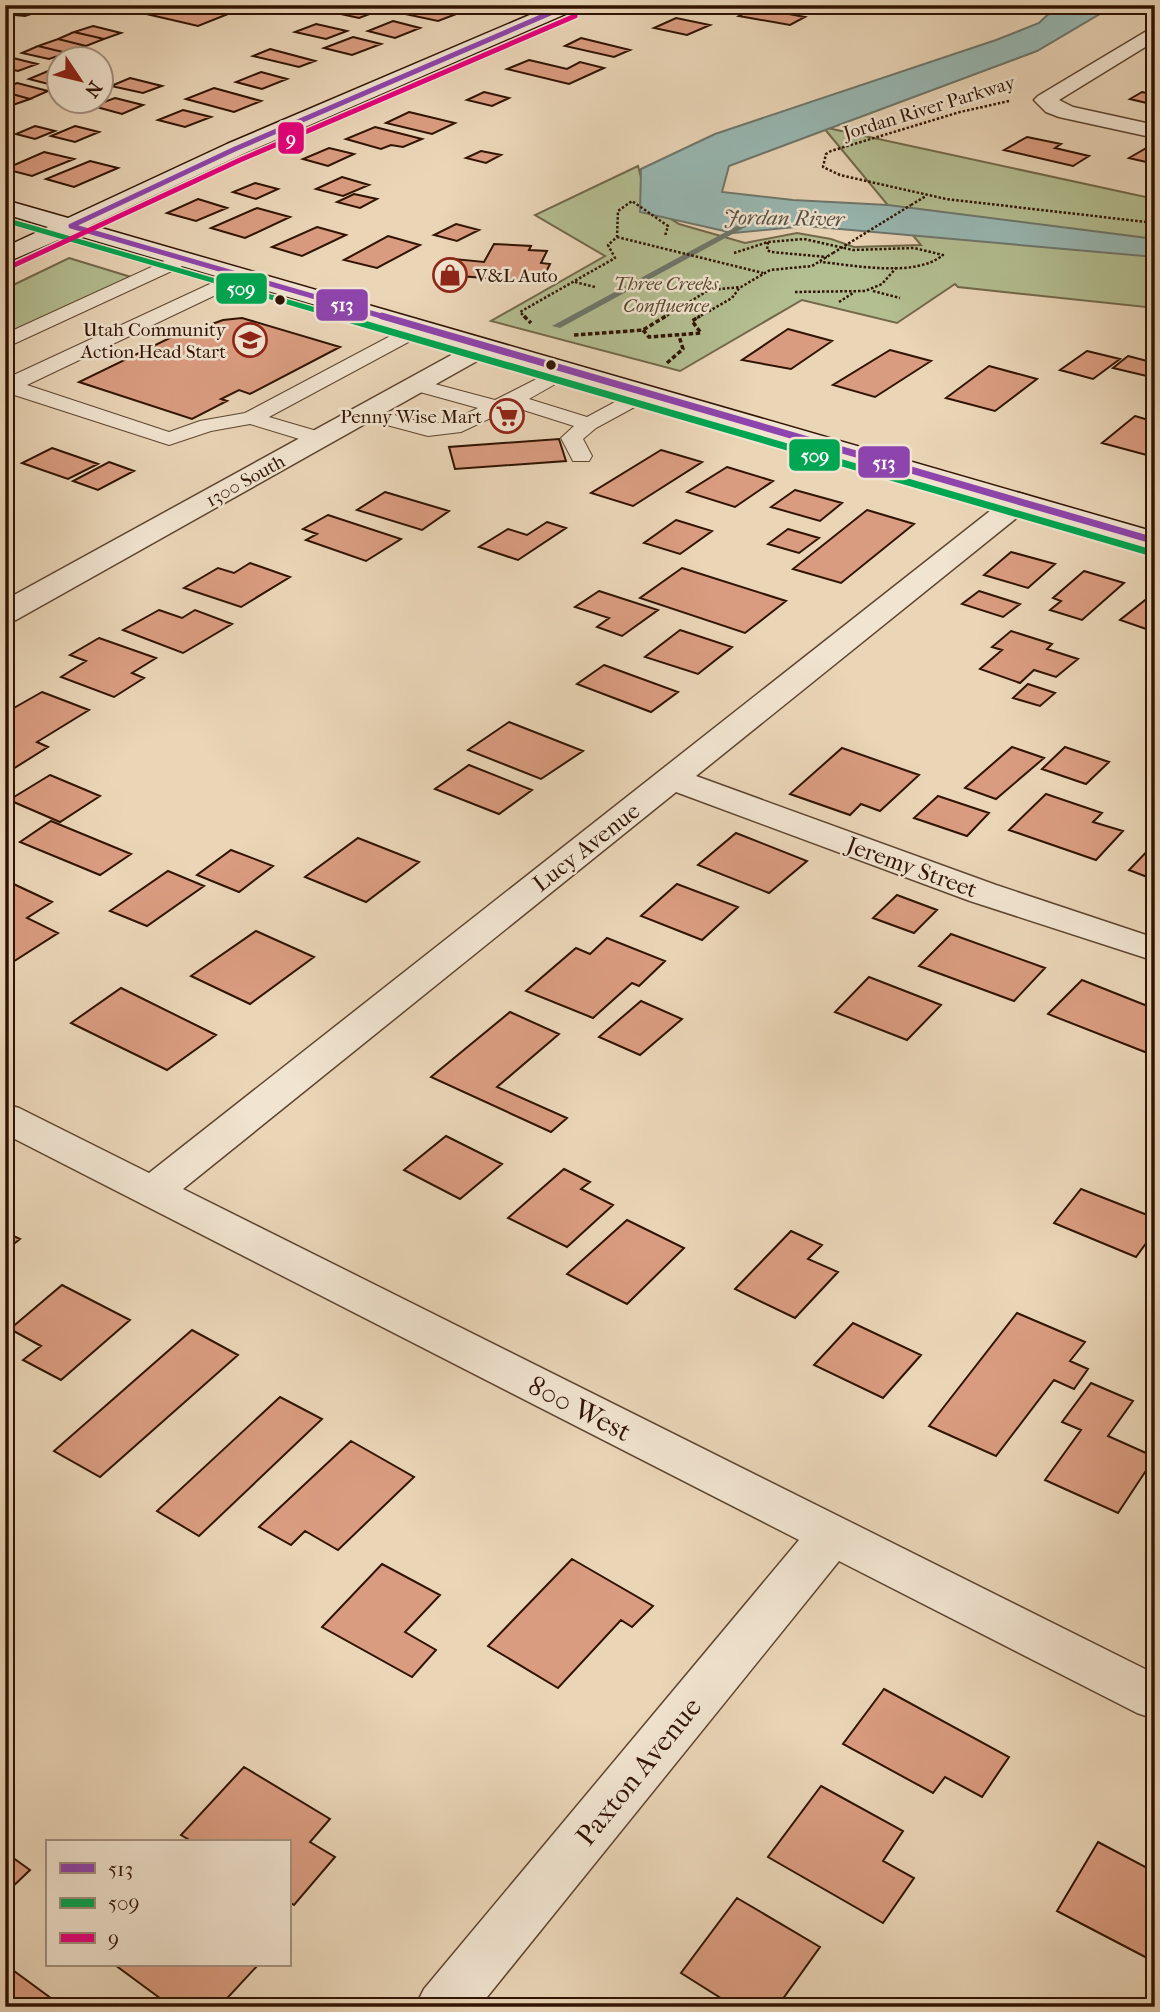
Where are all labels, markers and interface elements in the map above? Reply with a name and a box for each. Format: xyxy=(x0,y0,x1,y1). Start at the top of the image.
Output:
north arrow xyxy=(46,46,116,116)
street label: Jordan River Parkway xyxy=(839,71,1019,145)
text: N xyxy=(80,77,106,102)
line badge: 9 xyxy=(277,121,305,155)
text: 9 xyxy=(285,128,296,150)
water label: Jordan River xyxy=(724,205,846,231)
shop icon: V&L Auto xyxy=(431,256,469,294)
place label: V&L Auto xyxy=(474,265,558,287)
line badge: 509 xyxy=(215,272,268,305)
park label: Three Creeks Confluence xyxy=(614,273,720,317)
text: 509 xyxy=(227,278,255,300)
line badge: 513 xyxy=(315,288,369,322)
unlabelled marker xyxy=(273,293,287,307)
text: 513 xyxy=(331,294,353,316)
place label: Utah Community Action Head Start xyxy=(80,319,227,363)
school or university icon: Utah Community Action Head Start xyxy=(231,321,269,359)
unlabelled marker xyxy=(544,358,558,372)
supermarket icon: Penny Wise Mart xyxy=(488,397,526,435)
place label: Penny Wise Mart xyxy=(340,406,482,428)
line badge: 509 xyxy=(788,438,841,472)
text: 509 xyxy=(801,445,829,467)
line badge: 513 xyxy=(857,445,911,479)
street label: 1300 South xyxy=(202,450,289,512)
text: 513 xyxy=(873,452,895,474)
street label: Lucy Avenue xyxy=(527,797,645,898)
street label: Jeremy Street xyxy=(841,831,981,904)
street label: 800 West xyxy=(523,1369,637,1448)
street label: Paxton Avenue xyxy=(569,1691,708,1852)
legend xyxy=(46,1840,290,1966)
text: 513 xyxy=(108,1857,133,1881)
text: 509 xyxy=(108,1891,140,1915)
text: 9 xyxy=(108,1927,119,1951)

